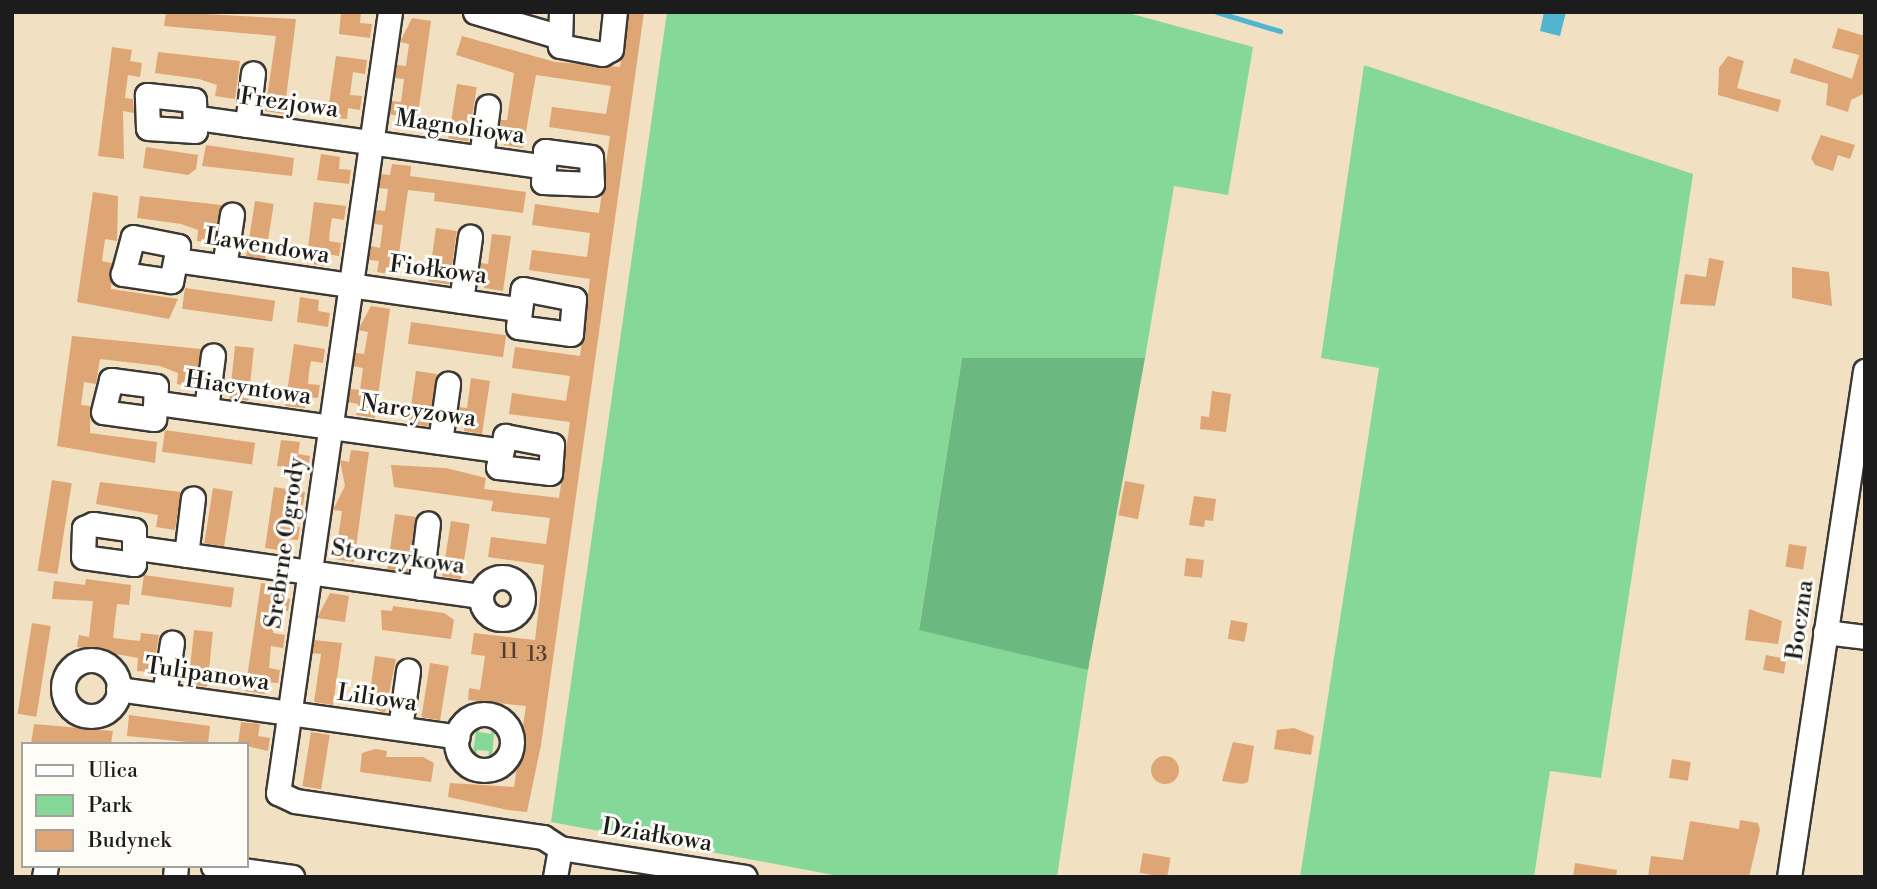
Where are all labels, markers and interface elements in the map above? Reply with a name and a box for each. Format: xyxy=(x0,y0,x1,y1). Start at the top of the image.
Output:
street label: Frezjowa xyxy=(238,83,340,125)
street label: Magnoliowa xyxy=(393,105,527,151)
street label: Lawendowa xyxy=(202,223,332,271)
street label: Fiołkowa xyxy=(388,251,488,291)
street label: Hiacyntowa xyxy=(183,366,313,412)
street label: Narcyzowa xyxy=(358,390,478,434)
street label: Srebrne Ogrody xyxy=(260,455,312,631)
street label: Storczykowa xyxy=(329,534,467,582)
street label: Boczna xyxy=(1781,578,1821,662)
house number: 11 xyxy=(500,639,518,665)
house number: 13 xyxy=(527,642,547,668)
street label: Tulipanowa xyxy=(143,652,271,698)
street label: Liliowa xyxy=(335,679,419,719)
legend xyxy=(21,742,248,868)
text: Ulica xyxy=(88,758,138,784)
text: Park xyxy=(88,793,132,819)
street label: Działkowa xyxy=(600,813,714,859)
text: Budynek xyxy=(88,828,171,854)

